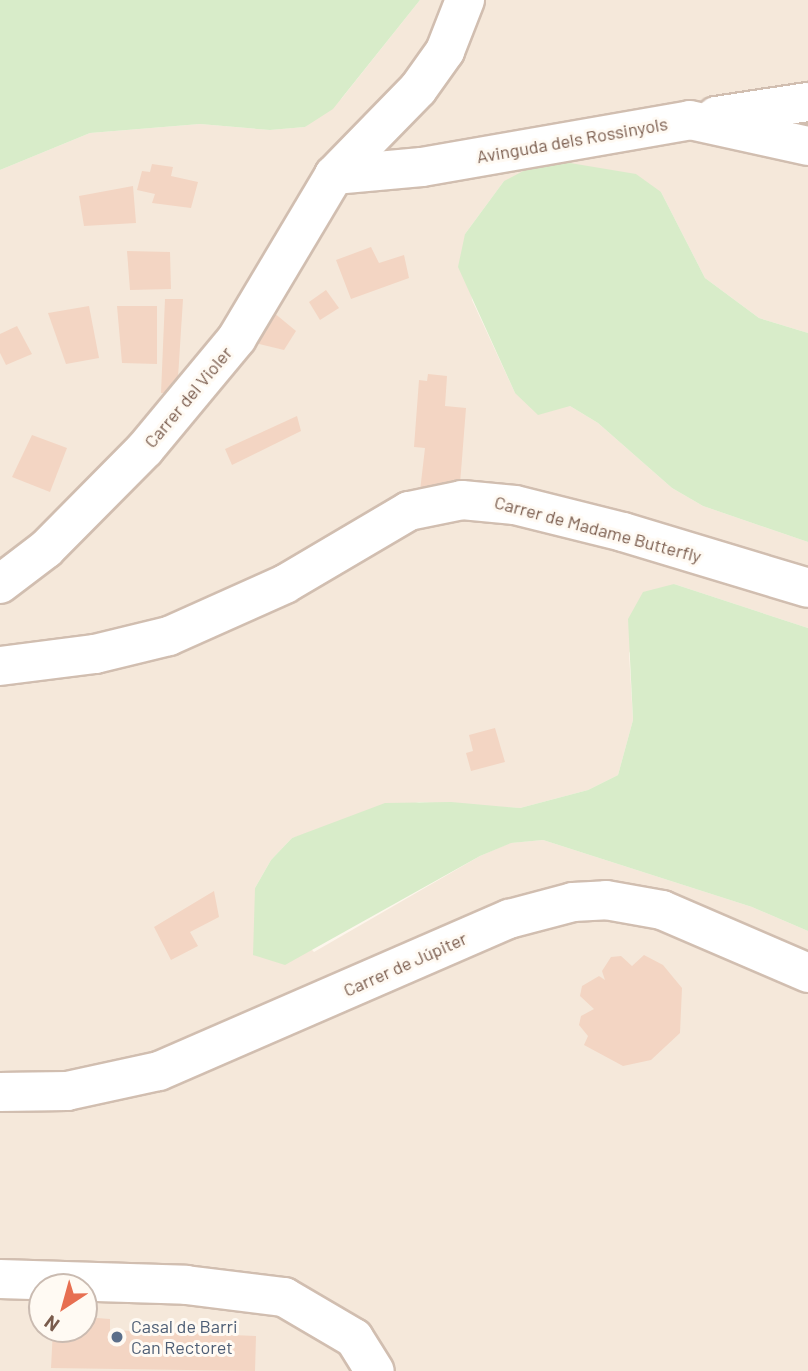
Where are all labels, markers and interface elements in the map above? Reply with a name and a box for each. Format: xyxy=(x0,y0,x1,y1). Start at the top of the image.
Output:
street label: Avinguda dels Rossinyols xyxy=(475,113,669,167)
street label: Carrer del Violer xyxy=(139,342,237,452)
street label: Carrer de Madame Butterfly xyxy=(492,491,704,567)
street label: Carrer de Júpiter xyxy=(340,927,470,1001)
north arrow xyxy=(28,1273,98,1343)
text: N xyxy=(40,1311,63,1337)
place label: Casal de Barri Can Rectoret xyxy=(131,1316,238,1358)
marker: Casal de Barri Can Rectoret xyxy=(109,1329,125,1345)

